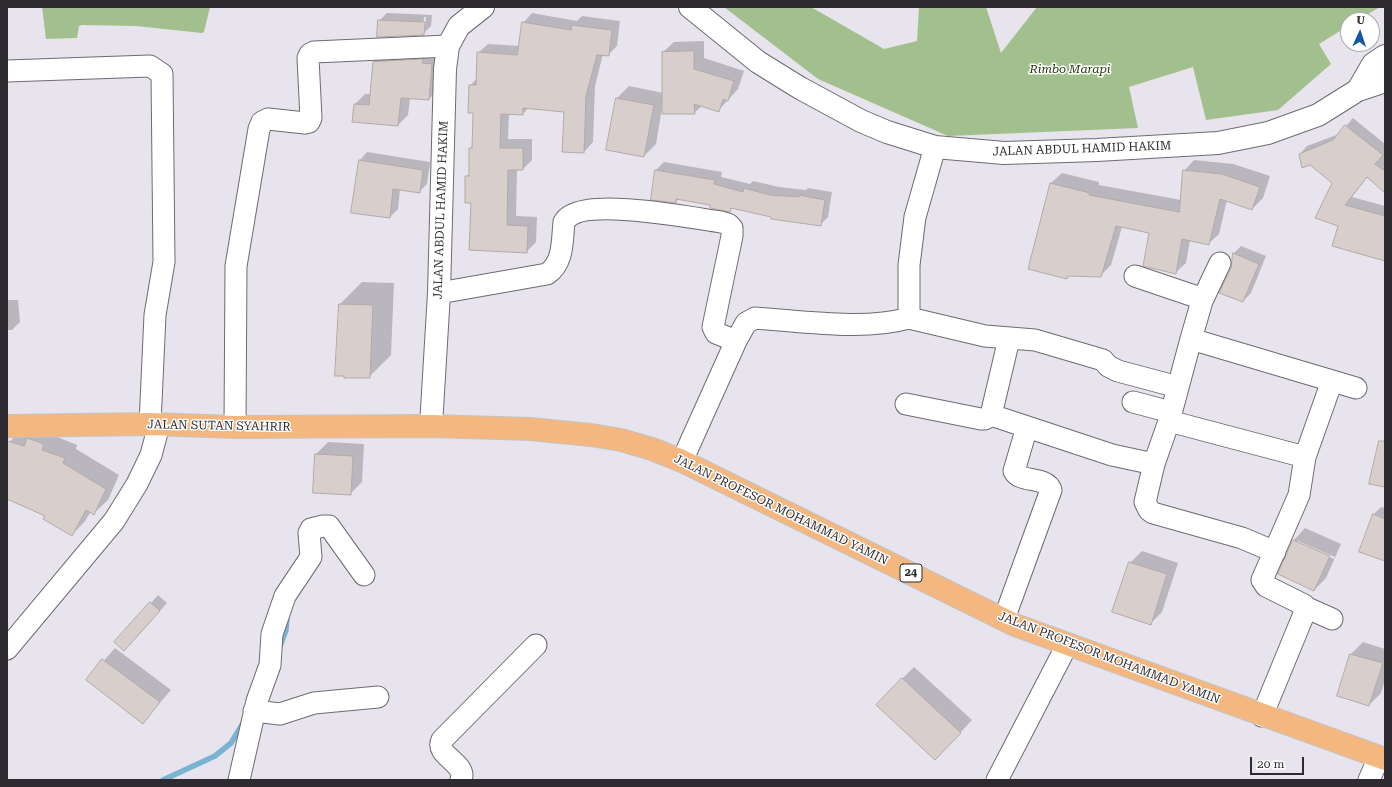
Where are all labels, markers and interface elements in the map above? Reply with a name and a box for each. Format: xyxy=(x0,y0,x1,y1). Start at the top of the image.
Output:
north arrow xyxy=(1340,12,1380,52)
text: U xyxy=(1356,14,1365,27)
park label: Rimbo Marapi xyxy=(1029,62,1111,76)
street label: JALAN ABDUL HAMID HAKIM xyxy=(431,120,451,300)
street label: JALAN ABDUL HAMID HAKIM xyxy=(992,139,1172,159)
street label: JALAN SUTAN SYAHRIR xyxy=(147,418,291,434)
street label: JALAN PROFESOR MOHAMMAD YAMIN xyxy=(672,452,890,568)
road number: 24 xyxy=(900,564,922,582)
street label: JALAN PROFESOR MOHAMMAD YAMIN xyxy=(996,609,1222,707)
scale bar xyxy=(1252,749,1306,775)
text: 20 m xyxy=(1257,757,1284,771)

